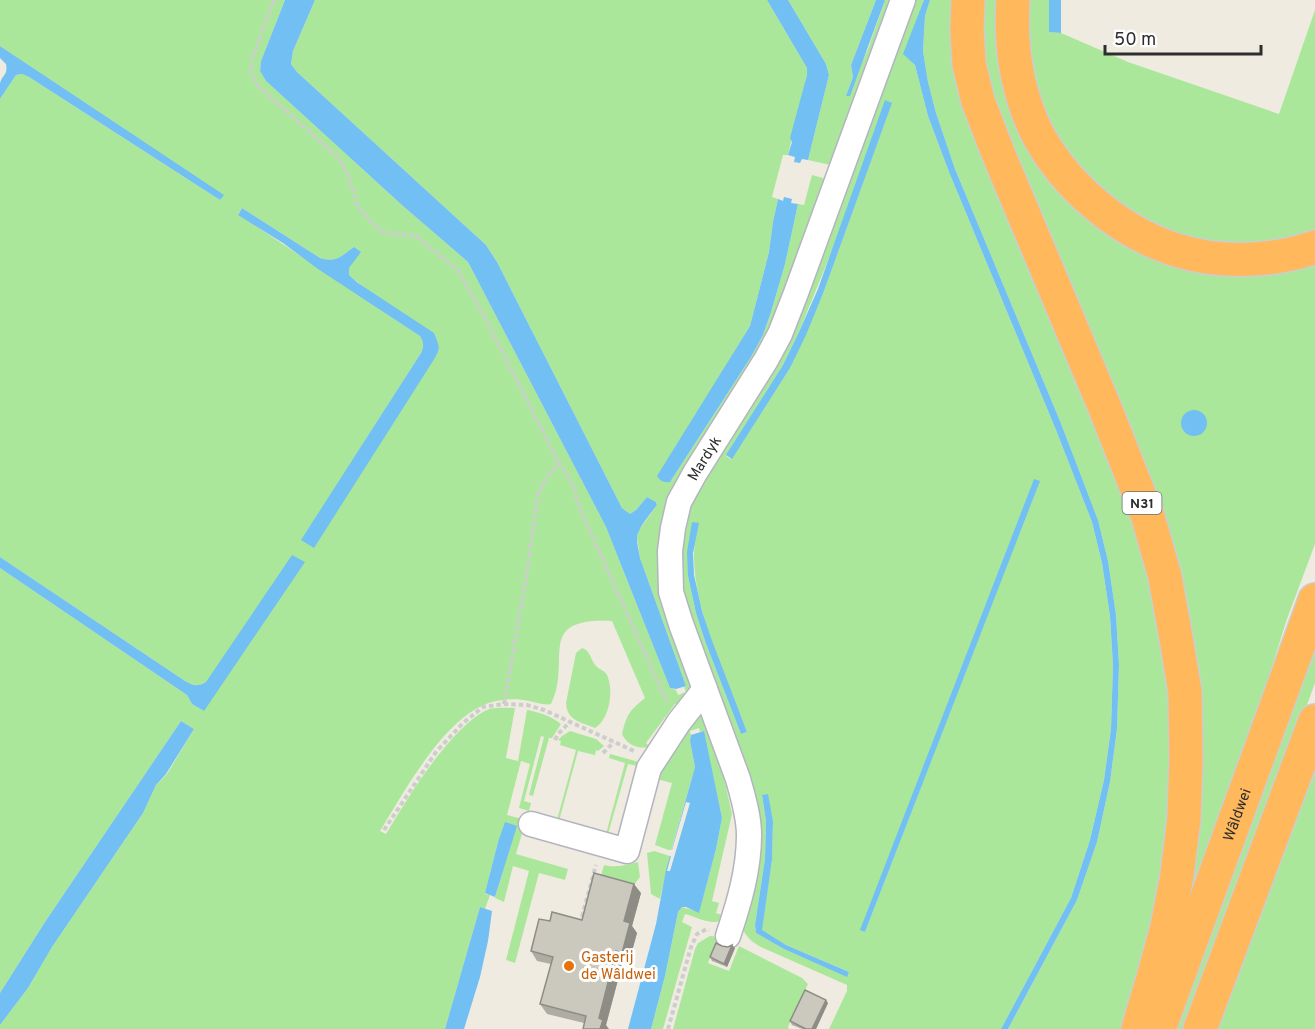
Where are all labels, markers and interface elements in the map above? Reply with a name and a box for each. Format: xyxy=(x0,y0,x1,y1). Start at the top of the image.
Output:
scale bar xyxy=(1105,18,1261,56)
text: 50 m xyxy=(1114,29,1156,52)
street label: Mardyk xyxy=(684,433,727,485)
road number: N31 xyxy=(1122,492,1162,514)
street label: Wâldwei xyxy=(1220,786,1257,844)
place label: Gasterij de Wâldwei xyxy=(581,949,656,985)
marker: Gasterij de Wâldwei xyxy=(562,959,576,973)

